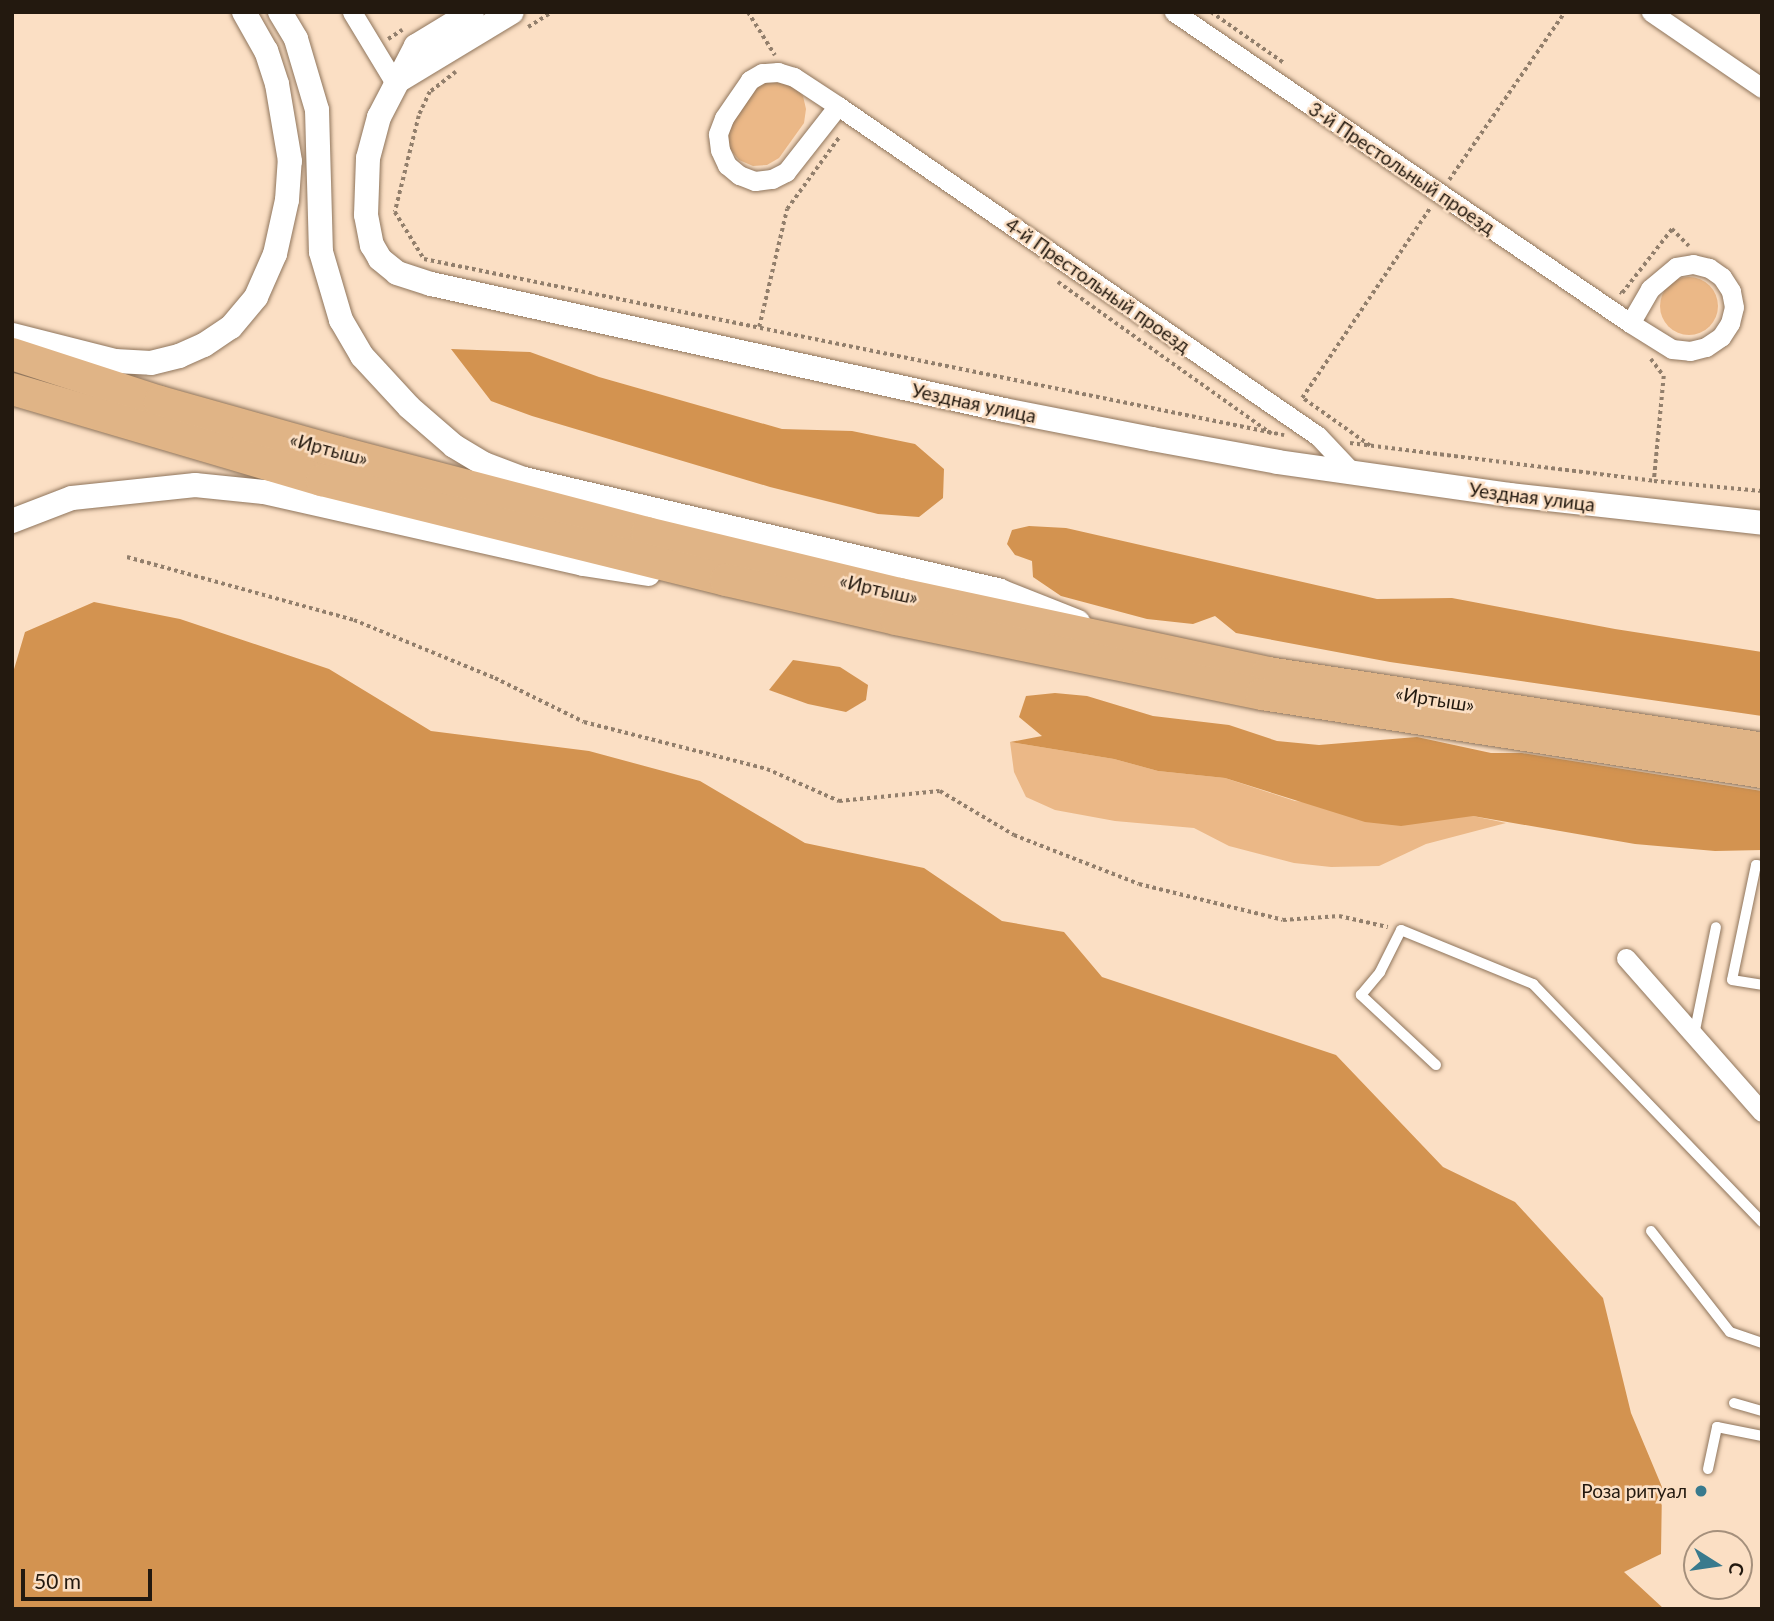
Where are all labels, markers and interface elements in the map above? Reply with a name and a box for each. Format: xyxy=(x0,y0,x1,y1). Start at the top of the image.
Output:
street label: 3-й Престольный проезд xyxy=(1304,97,1500,239)
street label: 4-й Престольный проезд xyxy=(1001,213,1195,357)
street label: Уездная улица xyxy=(910,379,1038,427)
street label: «Иртыш» xyxy=(287,428,371,470)
street label: Уездная улица xyxy=(1468,478,1596,516)
street label: «Иртыш» xyxy=(837,569,921,609)
street label: «Иртыш» xyxy=(1394,681,1476,717)
place label: Роза ритуал xyxy=(1581,1480,1687,1502)
marker: Роза ритуал xyxy=(1693,1483,1709,1499)
north arrow xyxy=(1683,1530,1753,1600)
scale bar xyxy=(24,1554,156,1598)
text: С xyxy=(1725,1561,1750,1578)
text: 50 m xyxy=(34,1568,81,1593)

